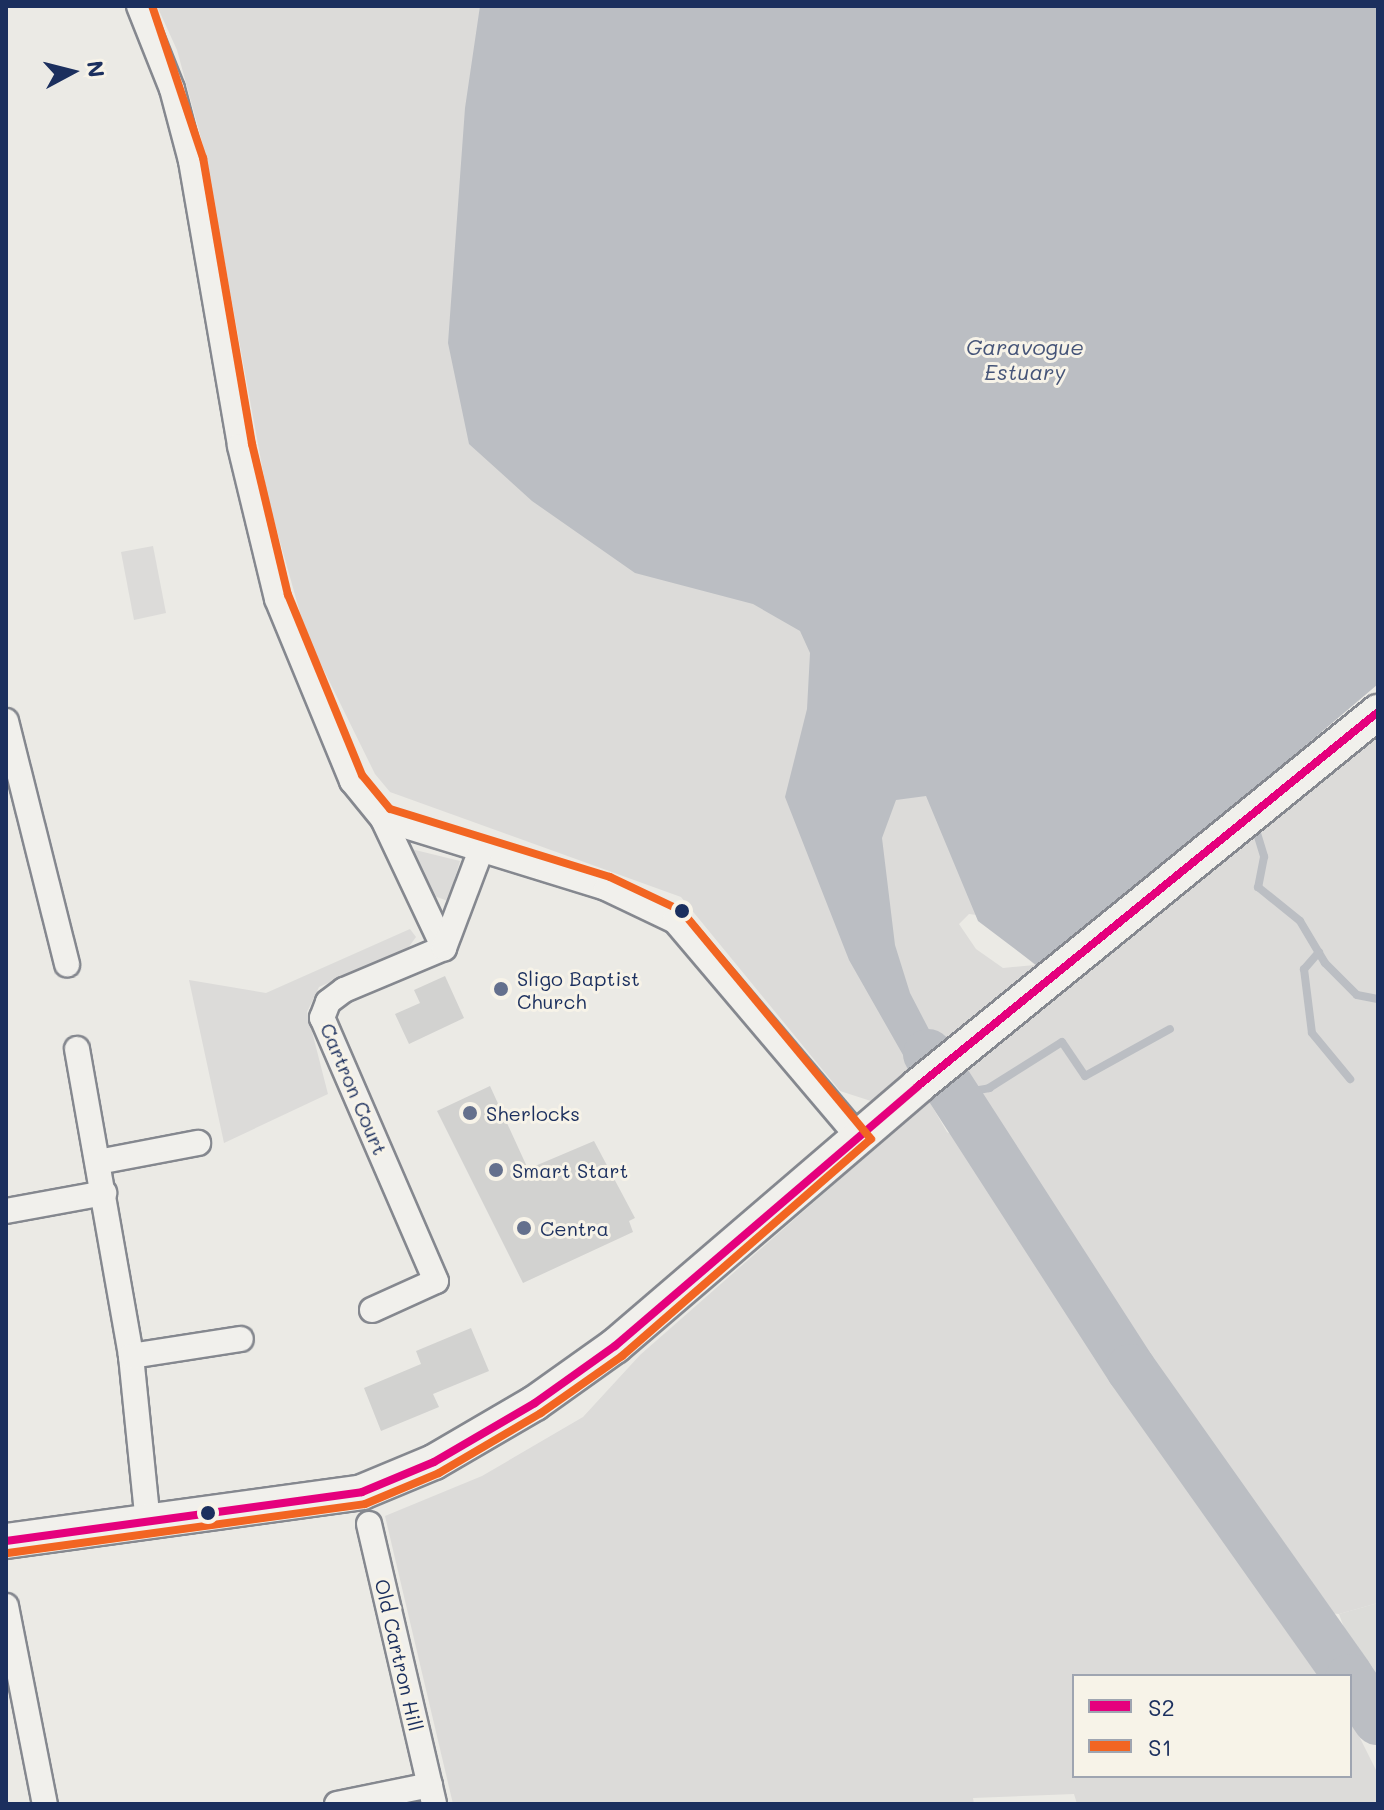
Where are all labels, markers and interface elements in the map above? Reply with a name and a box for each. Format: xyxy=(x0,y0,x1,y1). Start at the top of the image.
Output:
north arrow xyxy=(32,32,112,112)
text: N xyxy=(81,59,112,79)
water label: Garavogue Estuary xyxy=(966,333,1084,384)
unlabelled marker xyxy=(674,903,690,919)
place label: Sligo Baptist Church xyxy=(517,966,640,1013)
marker: Sligo Baptist Church xyxy=(492,980,510,998)
street label: Cartron Court xyxy=(315,1019,393,1159)
place label: Sherlocks xyxy=(486,1101,580,1125)
marker: Sherlocks xyxy=(461,1104,479,1122)
place label: Smart Start xyxy=(512,1158,628,1182)
marker: Smart Start xyxy=(487,1161,505,1179)
place label: Centra xyxy=(540,1216,609,1240)
marker: Centra xyxy=(515,1219,533,1237)
unlabelled marker xyxy=(200,1505,216,1521)
street label: Old Cartron Hill xyxy=(370,1577,428,1733)
legend xyxy=(1072,1674,1352,1778)
text: S2 xyxy=(1148,1691,1175,1722)
text: S1 xyxy=(1148,1731,1172,1762)

